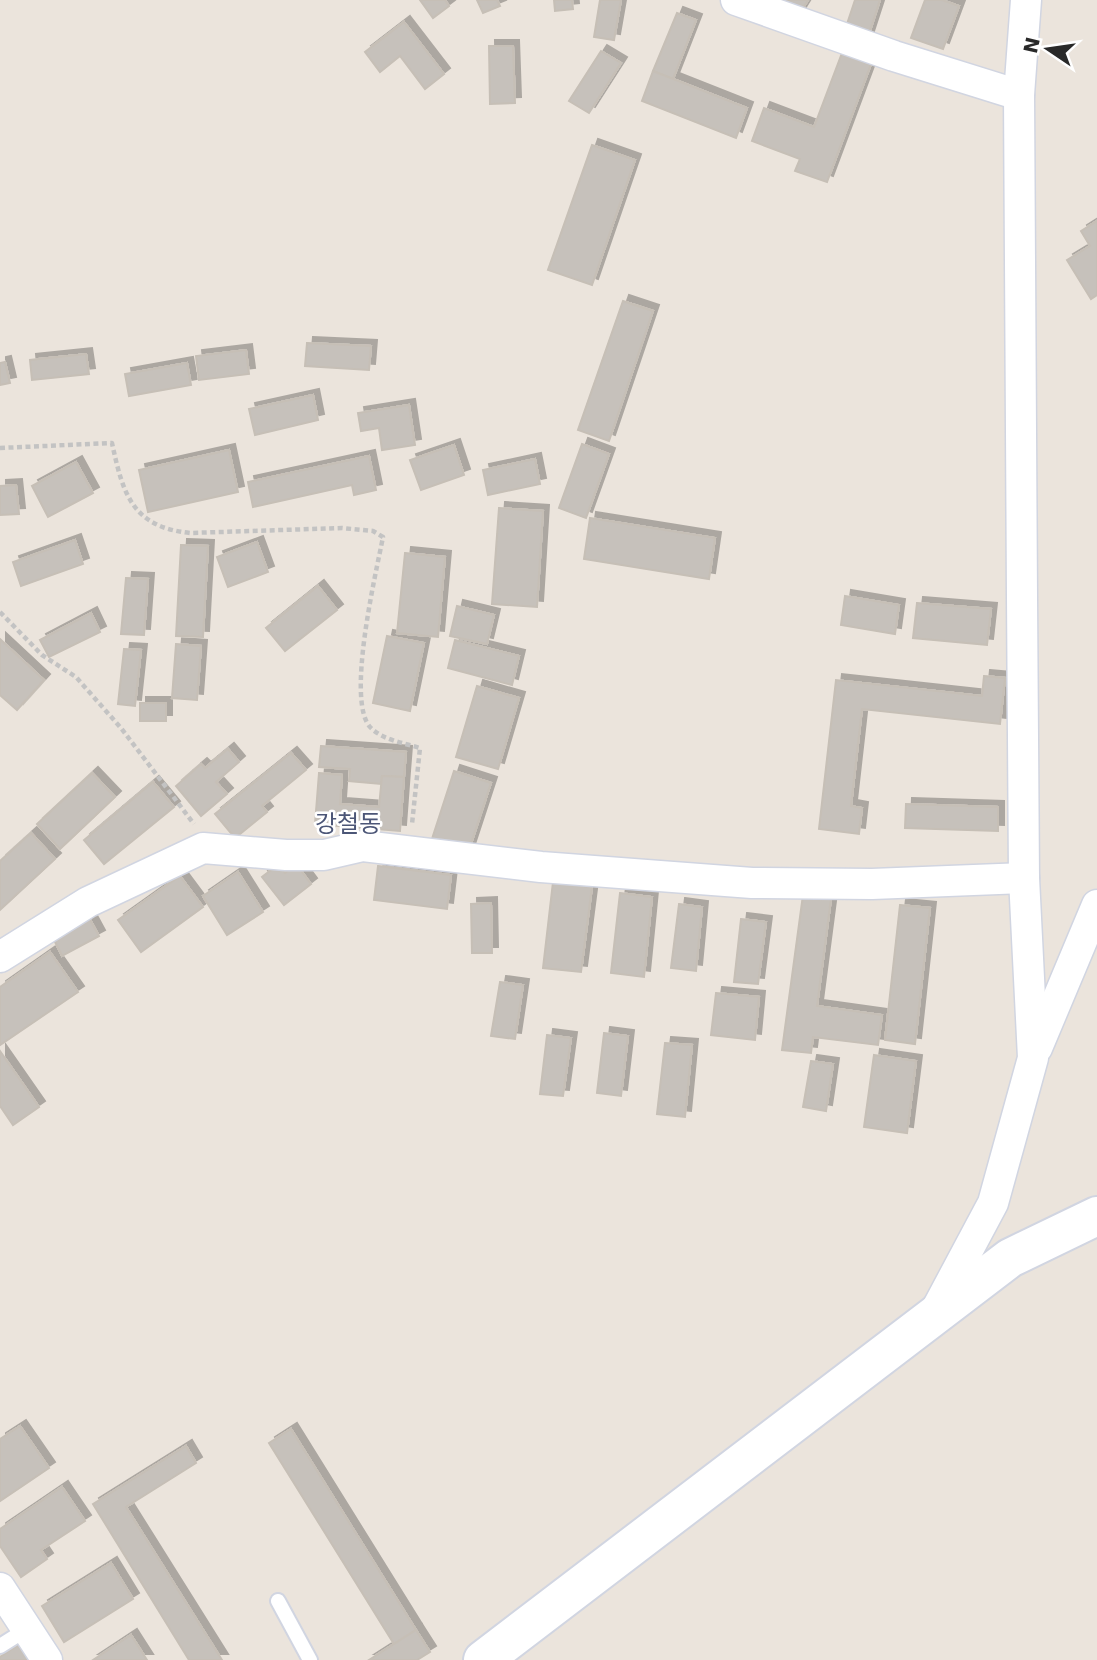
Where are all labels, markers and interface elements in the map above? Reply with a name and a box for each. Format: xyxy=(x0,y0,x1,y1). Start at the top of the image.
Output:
north arrow xyxy=(1013,14,1083,84)
text: N xyxy=(1019,35,1044,55)
district label: 강철동 xyxy=(315,810,381,838)

